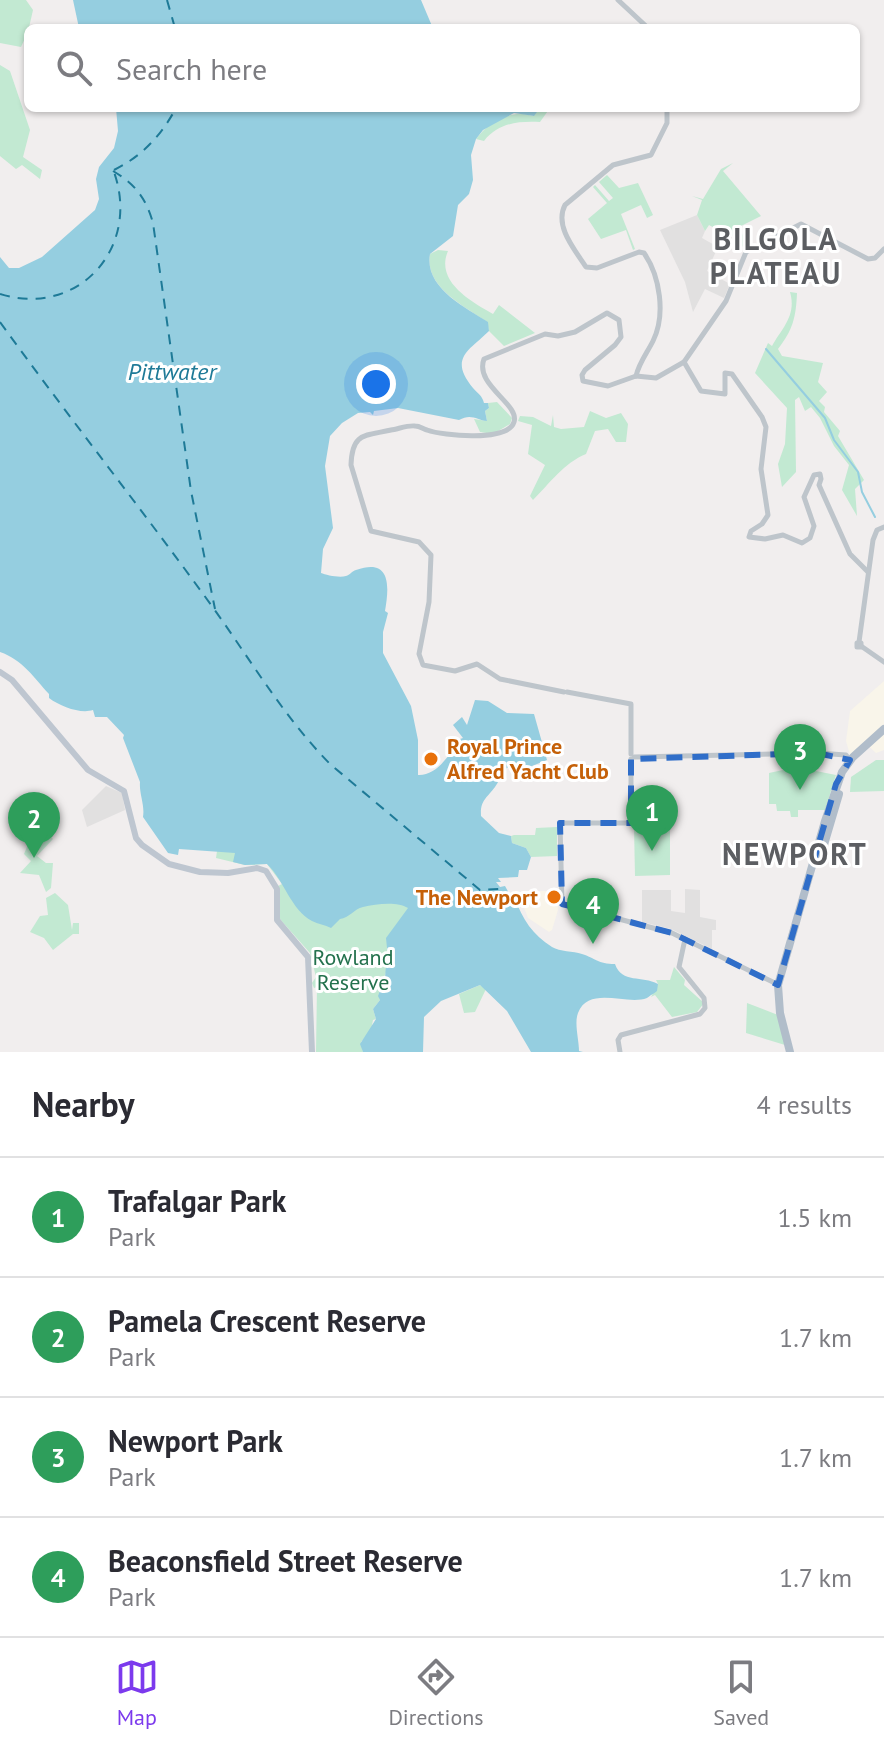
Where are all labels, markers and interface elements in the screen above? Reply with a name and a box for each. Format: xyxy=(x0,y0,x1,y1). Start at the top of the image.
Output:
search box xyxy=(24,24,860,112)
icon: search xyxy=(52,46,96,90)
text: Search here xyxy=(116,49,267,88)
district label: BILGOLA PLATEAU xyxy=(710,219,842,292)
water label: Pittwater xyxy=(128,356,218,387)
your location xyxy=(356,364,396,404)
pin: 3 xyxy=(774,724,826,790)
place label: Royal Prince Alfred Yacht Club xyxy=(447,732,609,785)
marker: Royal Prince Alfred Yacht Club xyxy=(422,750,440,768)
pin: 1 xyxy=(626,785,678,851)
pin: 2 xyxy=(8,792,60,858)
district label: NEWPORT xyxy=(722,834,868,873)
pin: 4 xyxy=(567,878,619,944)
place label: The Newport xyxy=(416,883,538,911)
marker: The Newport xyxy=(545,888,563,906)
park label: Rowland Reserve xyxy=(313,943,393,996)
text: Nearby xyxy=(32,1082,134,1126)
text: 4 results xyxy=(757,1088,852,1121)
text: Trafalgar Park xyxy=(108,1181,286,1220)
text: 1 xyxy=(51,1201,65,1234)
text: 1.5 km xyxy=(778,1201,852,1234)
text: Park xyxy=(108,1220,156,1253)
text: Pamela Crescent Reserve xyxy=(108,1301,426,1340)
text: 2 xyxy=(51,1321,65,1354)
text: 1.7 km xyxy=(779,1321,852,1354)
text: Park xyxy=(108,1340,156,1373)
text: Newport Park xyxy=(108,1421,283,1460)
text: 3 xyxy=(51,1441,65,1474)
text: 1.7 km xyxy=(779,1441,852,1474)
text: Park xyxy=(108,1460,156,1493)
text: Beaconsfield Street Reserve xyxy=(108,1541,463,1580)
text: 4 xyxy=(51,1561,65,1594)
text: 1.7 km xyxy=(779,1561,852,1594)
text: Park xyxy=(108,1580,156,1613)
tab: Map xyxy=(115,1655,159,1731)
tab: Directions xyxy=(388,1655,484,1731)
tab: Saved xyxy=(713,1655,769,1731)

